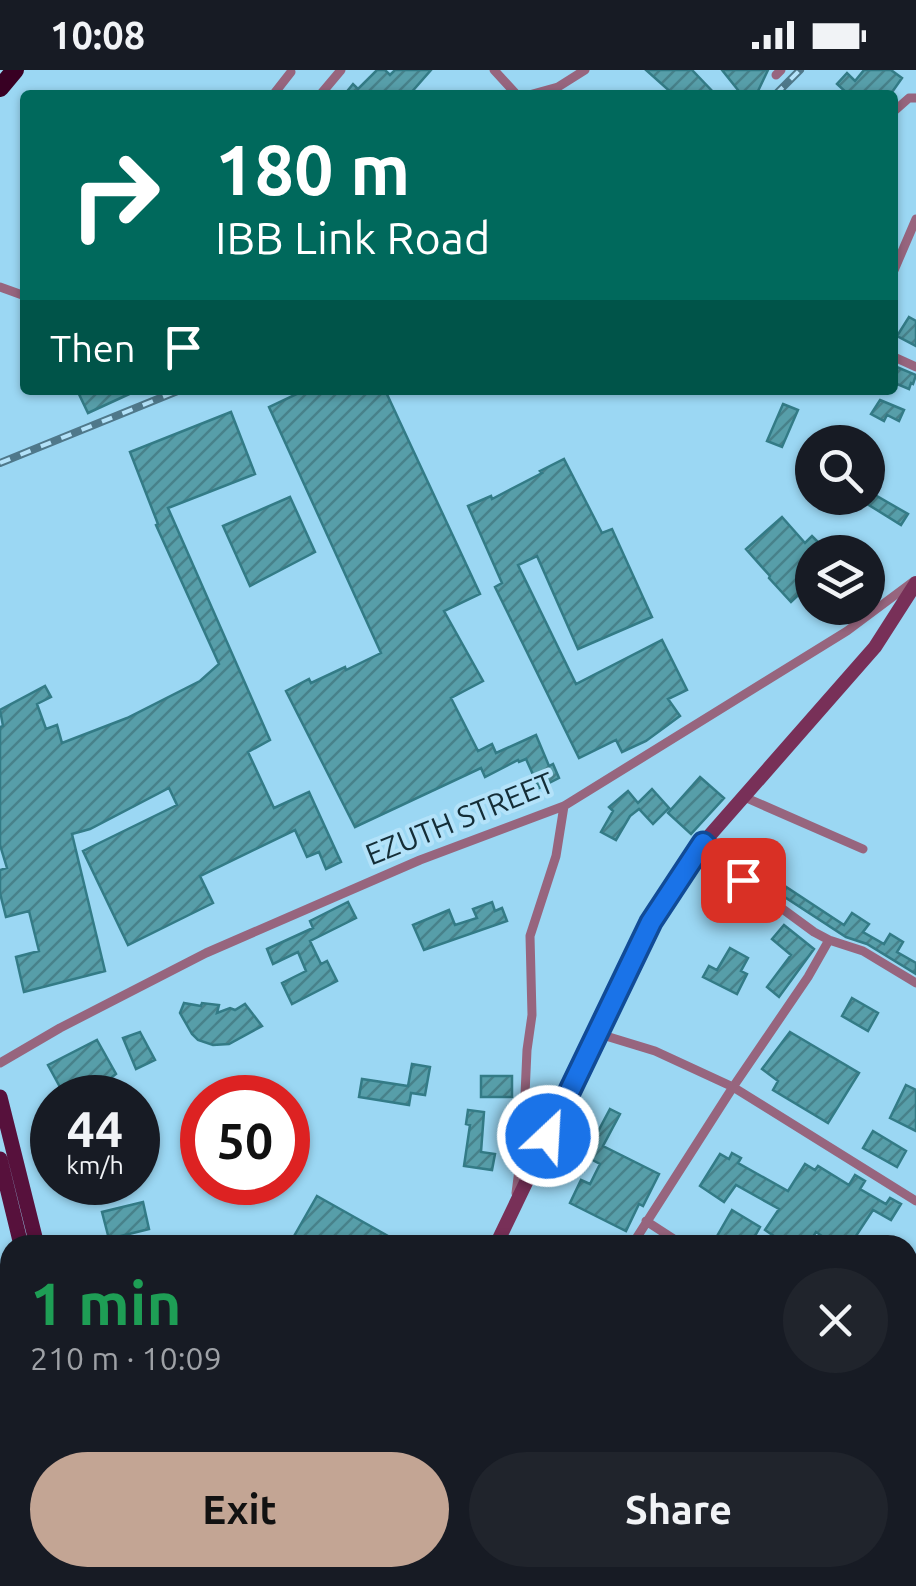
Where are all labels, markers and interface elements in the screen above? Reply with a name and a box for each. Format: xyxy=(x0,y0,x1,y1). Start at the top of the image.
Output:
text: 10:08 xyxy=(50,14,145,56)
icon: right xyxy=(50,130,180,260)
text: 180 m xyxy=(215,130,410,208)
text: IBB Link Road xyxy=(215,212,490,263)
icon: arrive xyxy=(156,320,211,375)
text: Then xyxy=(50,327,136,369)
map controls xyxy=(795,425,885,625)
button: search xyxy=(795,425,885,515)
button: layers xyxy=(795,535,885,625)
street label: EZUTH STREET xyxy=(360,765,559,871)
pin xyxy=(701,838,786,923)
icon: arrive xyxy=(716,853,771,908)
speed limit sign: 50 xyxy=(180,1075,310,1205)
position arrow xyxy=(496,1084,600,1188)
text: 44 xyxy=(67,1100,123,1156)
text: km/h xyxy=(66,1151,124,1179)
button: close xyxy=(783,1268,888,1373)
text: 1 min xyxy=(30,1269,182,1336)
text: 210 m · 10:09 xyxy=(30,1340,222,1376)
button: Exit xyxy=(30,1452,449,1567)
button: Share xyxy=(469,1452,888,1567)

